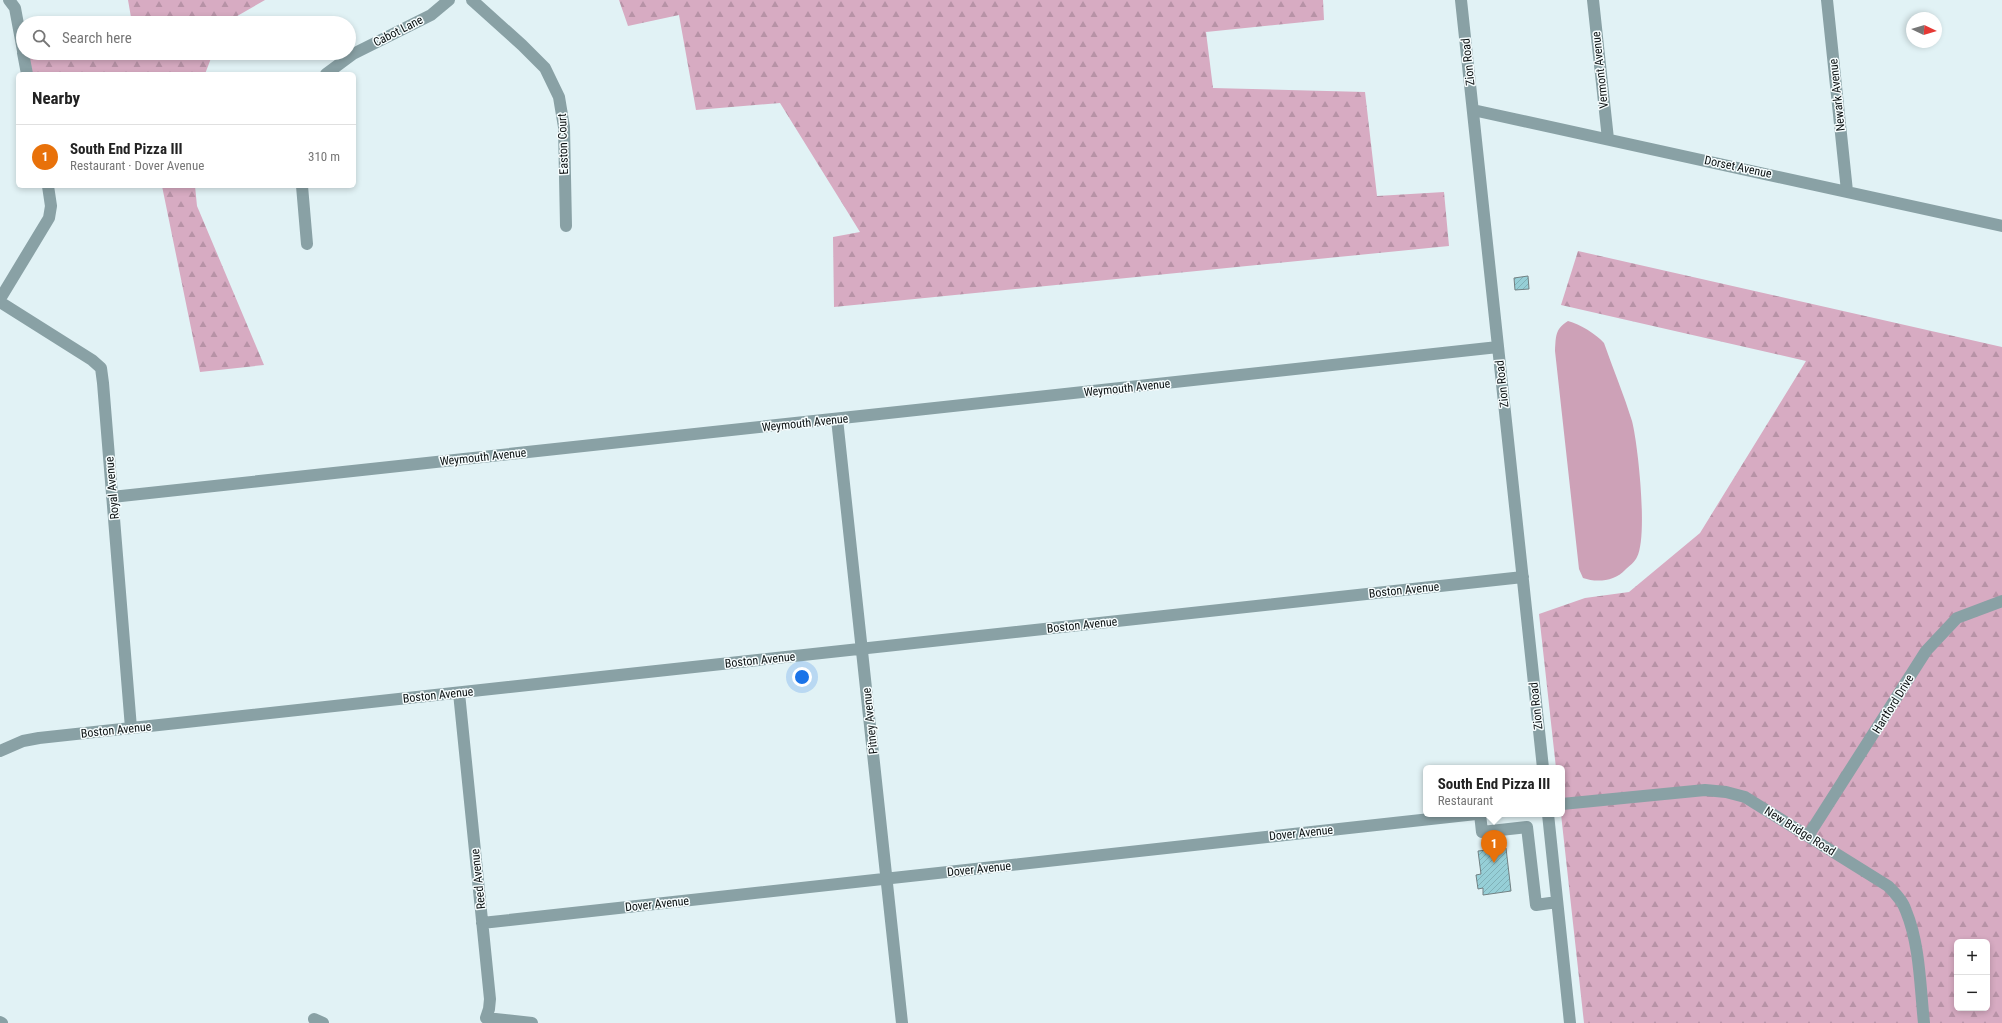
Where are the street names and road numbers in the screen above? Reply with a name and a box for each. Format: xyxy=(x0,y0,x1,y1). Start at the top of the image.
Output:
street label: Cabot Lane xyxy=(371,12,425,49)
street label: Vermont Avenue xyxy=(1589,30,1611,109)
street label: Zion Road xyxy=(1459,37,1477,86)
street label: Newark Avenue xyxy=(1826,58,1848,132)
street label: Easton Court xyxy=(555,113,571,175)
street label: Dorset Avenue xyxy=(1703,153,1773,181)
street label: Zion Road xyxy=(1493,359,1511,408)
street label: Weymouth Avenue xyxy=(1083,376,1171,400)
street label: Weymouth Avenue xyxy=(761,411,849,435)
street label: Weymouth Avenue xyxy=(439,445,527,469)
street label: Royal Avenue xyxy=(102,456,122,520)
street label: Boston Avenue xyxy=(1368,579,1440,601)
street label: Boston Avenue xyxy=(1046,614,1118,636)
street label: Boston Avenue xyxy=(724,649,796,671)
street label: Hartford Drive xyxy=(1869,672,1917,736)
street label: Zion Road xyxy=(1527,681,1545,730)
street label: Boston Avenue xyxy=(402,684,474,706)
street label: Pitney Avenue xyxy=(860,687,880,755)
street label: Boston Avenue xyxy=(80,719,152,741)
street label: New Bridge Road xyxy=(1762,804,1838,858)
street label: Dover Avenue xyxy=(1268,823,1334,843)
street label: Reed Avenue xyxy=(468,848,488,910)
street label: Dover Avenue xyxy=(946,859,1012,879)
street label: Dover Avenue xyxy=(624,894,690,914)

